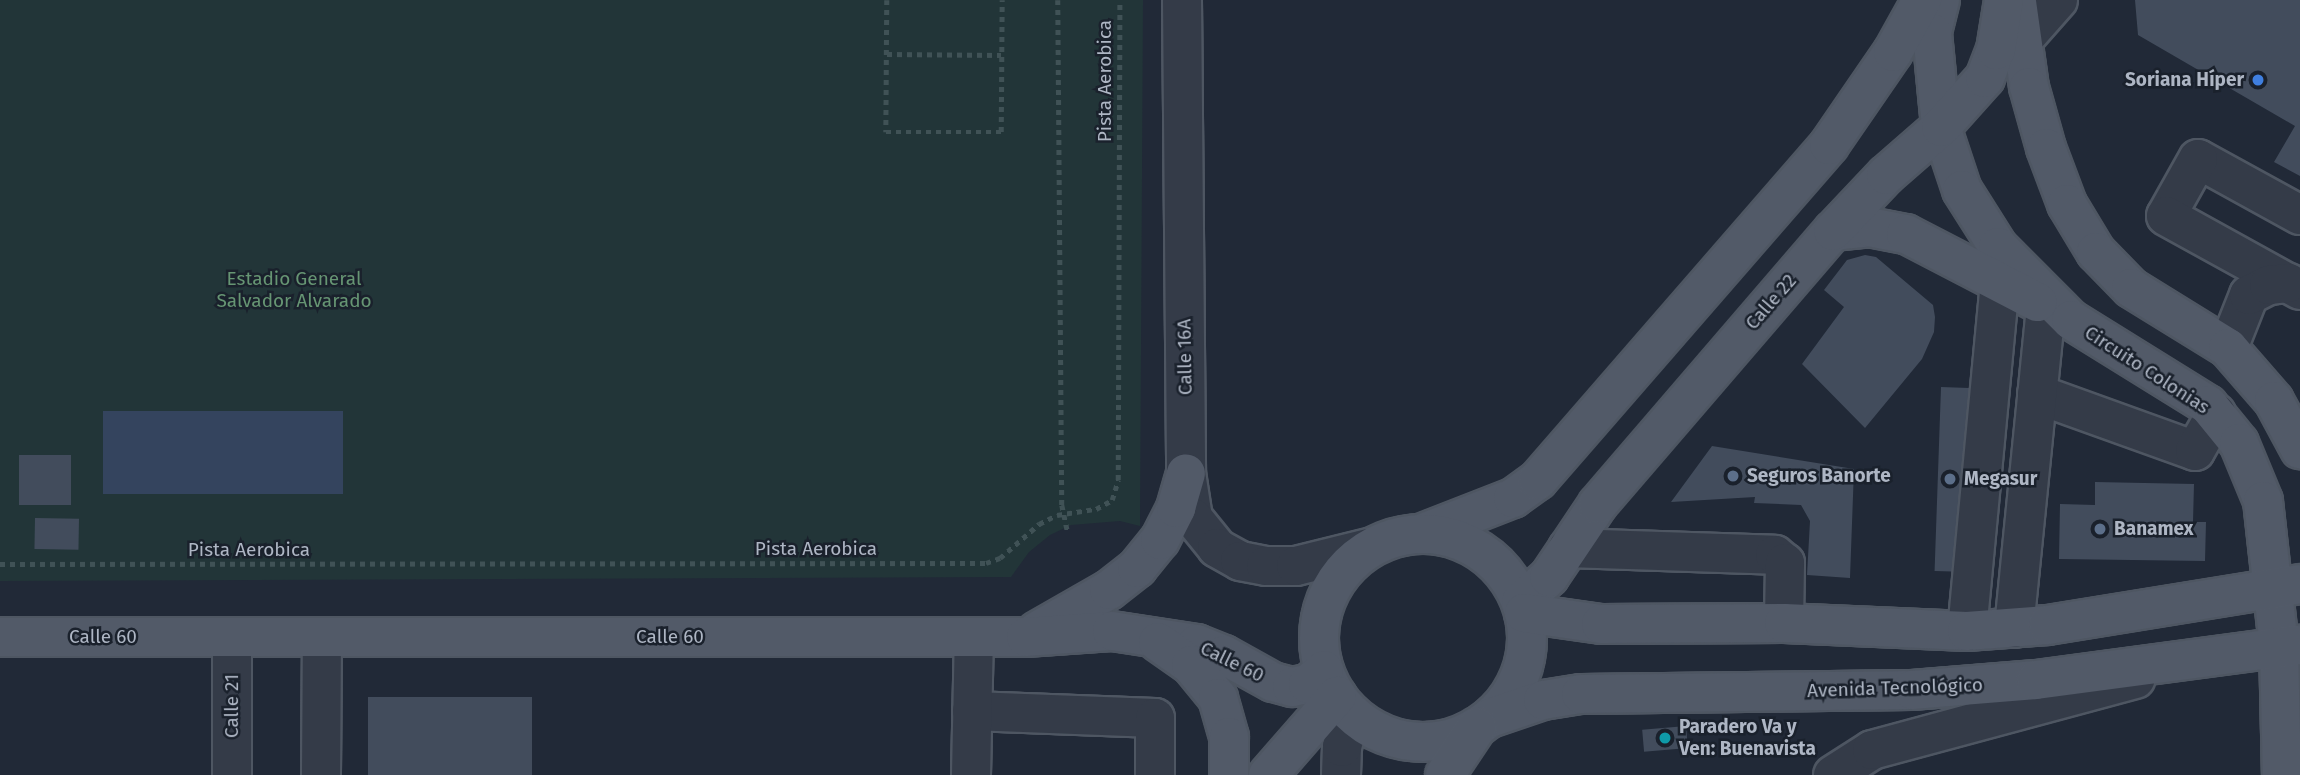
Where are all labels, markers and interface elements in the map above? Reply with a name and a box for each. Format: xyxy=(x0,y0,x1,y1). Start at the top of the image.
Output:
street label: Pista Aerobica xyxy=(1094,20,1116,142)
place label: Soriana Híper xyxy=(2125,69,2244,91)
marker: Soriana Híper xyxy=(2250,72,2266,88)
park label: Estadio General Salvador Alvarado xyxy=(216,268,372,312)
street label: Calle 22 xyxy=(1741,270,1801,334)
street label: Calle 16A xyxy=(1173,319,1197,395)
street label: Circuito Colonias xyxy=(2080,321,2214,419)
place label: Seguros Banorte xyxy=(1747,465,1891,487)
marker: Seguros Banorte xyxy=(1725,468,1741,484)
place label: Megasur xyxy=(1964,468,2037,490)
marker: Megasur xyxy=(1942,471,1958,487)
place label: Banamex xyxy=(2114,518,2194,540)
marker: Banamex xyxy=(2092,521,2108,537)
street label: Pista Aerobica xyxy=(755,538,877,560)
street label: Pista Aerobica xyxy=(188,539,310,561)
street label: Calle 60 xyxy=(69,626,137,648)
street label: Calle 60 xyxy=(636,626,704,648)
street label: Calle 60 xyxy=(1197,637,1267,687)
street label: Calle 21 xyxy=(221,674,243,738)
street label: Avenida Tecnológico xyxy=(1807,674,1983,702)
place label: Paradero Va y Ven: Buenavista xyxy=(1679,716,1816,760)
marker: Paradero Va y Ven: Buenavista xyxy=(1657,730,1673,746)

